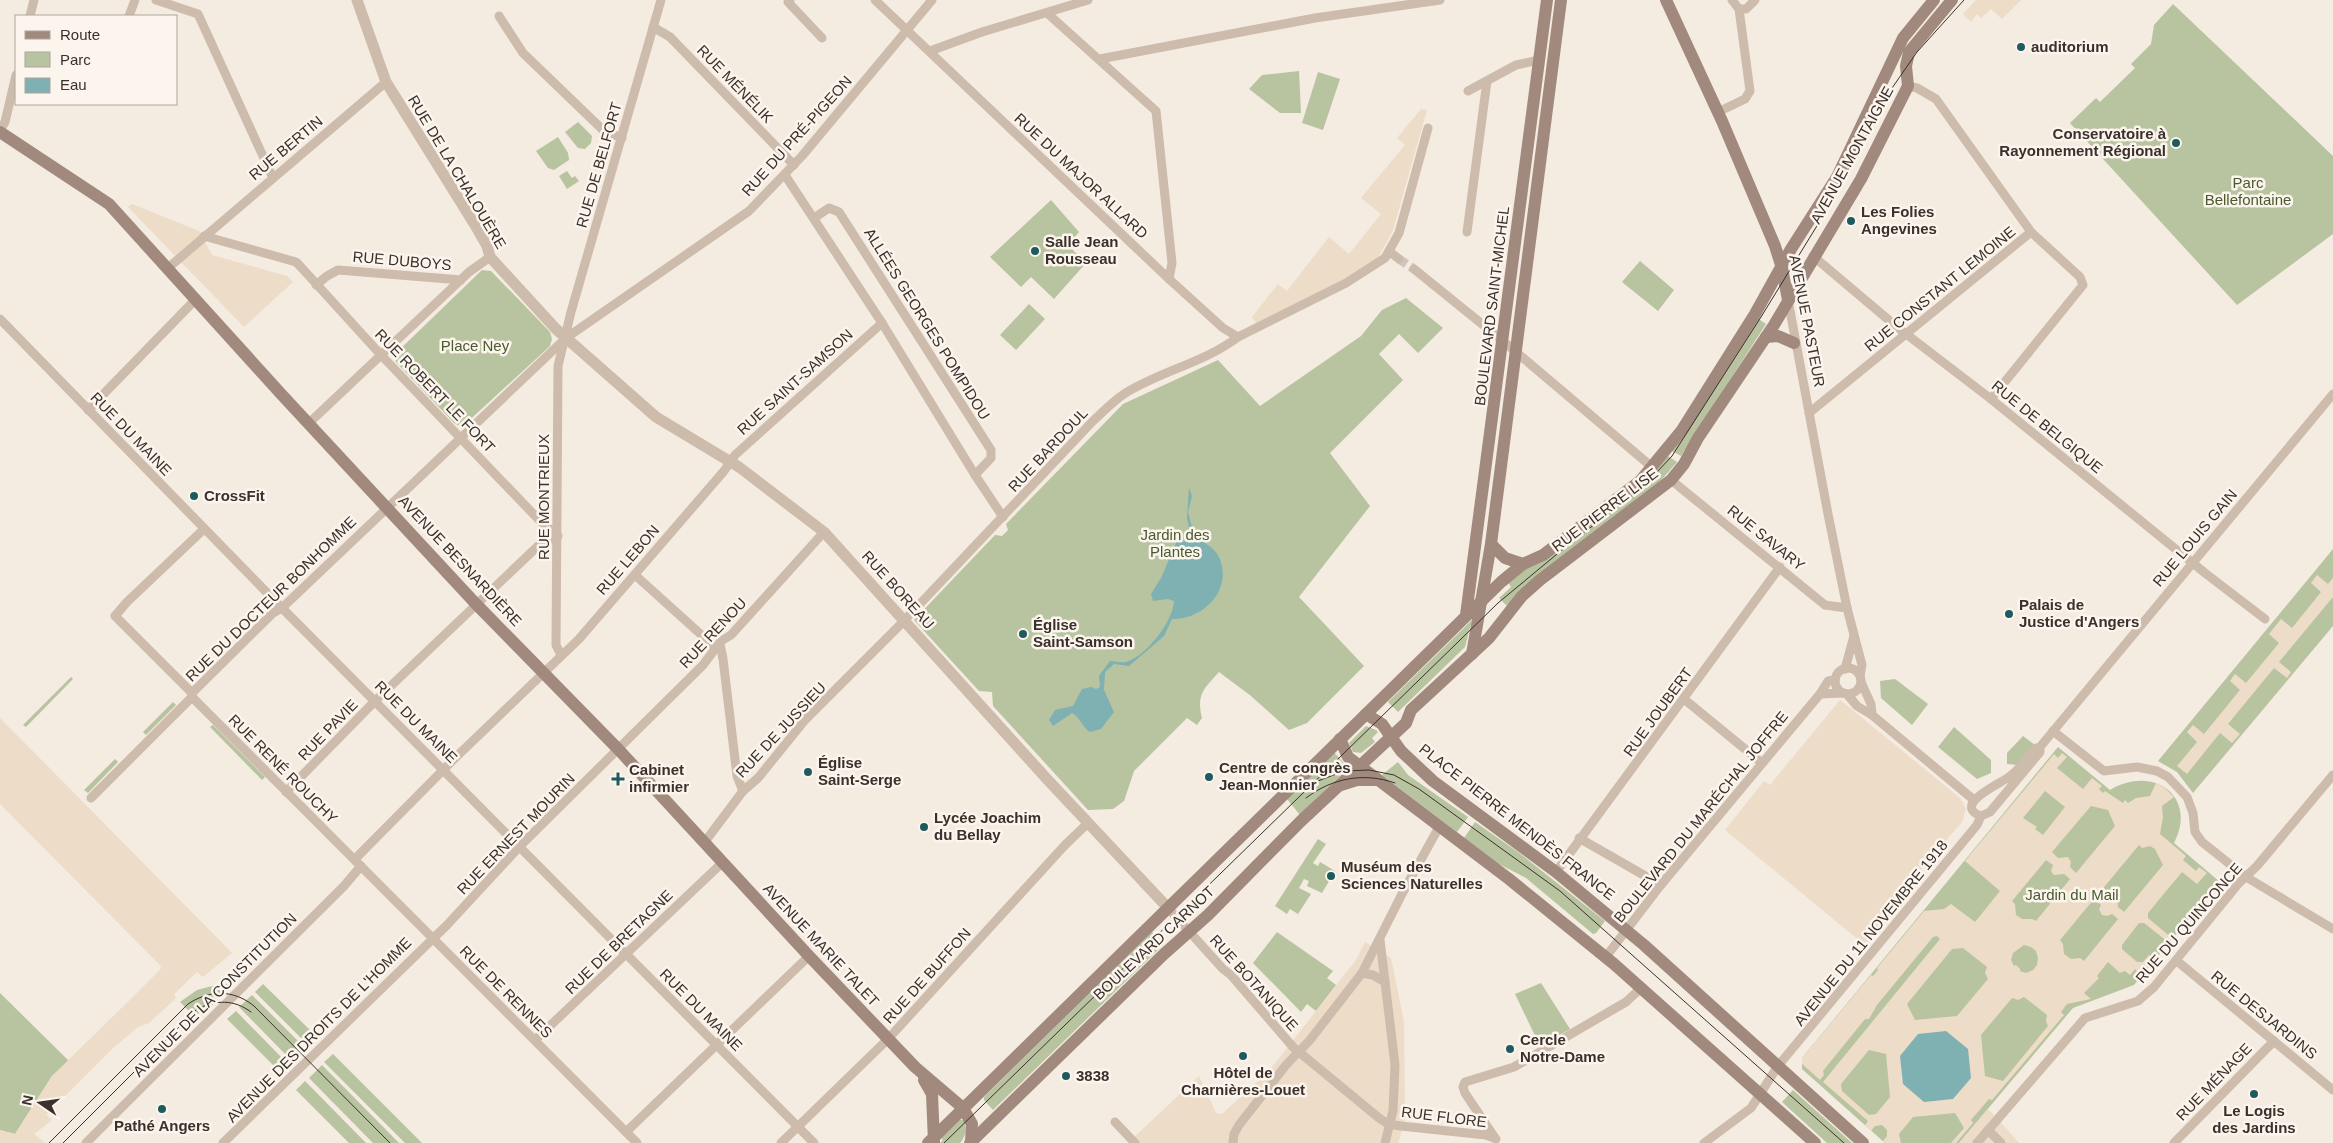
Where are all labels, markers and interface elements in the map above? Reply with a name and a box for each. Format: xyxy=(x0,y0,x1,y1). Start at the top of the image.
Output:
legend xyxy=(15,15,178,105)
text: Route xyxy=(60,26,100,43)
place label: auditorium xyxy=(2031,38,2109,55)
street label: RUE MÉNÉLIK xyxy=(694,41,777,126)
marker: auditorium xyxy=(2015,41,2027,53)
text: Parc xyxy=(60,51,91,68)
street label: RUE DU PRÉ-PIGEON xyxy=(738,72,855,199)
text: Eau xyxy=(60,76,87,93)
street label: AVENUE MONTAIGNE xyxy=(1807,83,1896,226)
street label: RUE DE LA CHALOUÈRE xyxy=(405,92,510,252)
street label: RUE DE BELFORT xyxy=(572,100,625,230)
street label: RUE DU MAJOR ALLARD xyxy=(1011,109,1152,242)
street label: RUE BERTIN xyxy=(246,112,326,183)
place label: Conservatoire à Rayonnement Régional xyxy=(1999,125,2167,159)
marker: Conservatoire à Rayonnement Régional xyxy=(2170,137,2182,149)
park label: Parc Bellefontaine xyxy=(2205,174,2291,208)
place label: Les Folies Angevines xyxy=(1861,203,1937,237)
street label: BOULEVARD SAINT-MICHEL xyxy=(1471,205,1512,407)
marker: Les Folies Angevines xyxy=(1845,215,1857,227)
street label: RUE CONSTANT LEMOINE xyxy=(1861,223,2018,355)
street label: ALLÉES GEORGES POMPIDOU xyxy=(861,225,994,423)
place label: Salle Jean Rousseau xyxy=(1045,233,1118,267)
marker: Salle Jean Rousseau xyxy=(1029,245,1041,257)
street label: RUE DUBOYS xyxy=(352,248,452,273)
street label: AVENUE PASTEUR xyxy=(1786,253,1829,389)
street label: RUE ROBERT LE FORT xyxy=(372,325,499,456)
street label: RUE SAINT-SAMSON xyxy=(734,325,856,438)
park label: Place Ney xyxy=(441,337,510,354)
street label: RUE DE BELGIQUE xyxy=(1989,377,2106,476)
street label: RUE DU MAINE xyxy=(87,388,175,479)
street label: RUE BARDOUL xyxy=(1004,404,1091,495)
street label: RUE MONTRIEUX xyxy=(535,434,552,560)
street label: RUE PIERRE LISE xyxy=(1548,464,1661,555)
street label: RUE LOUIS GAIN xyxy=(2149,486,2240,590)
place label: CrossFit xyxy=(204,487,265,504)
marker: CrossFit xyxy=(188,490,200,502)
street label: AVENUE BESNARDIÈRE xyxy=(395,492,525,629)
street label: RUE SAVARY xyxy=(1724,501,1808,574)
street label: RUE DU DOCTEUR BONHOMME xyxy=(182,513,359,685)
street label: RUE LEBON xyxy=(593,521,662,598)
park label: Jardin des Plantes xyxy=(1140,526,1210,560)
street label: RUE BOREAU xyxy=(859,547,938,632)
street label: RUE RENOU xyxy=(676,594,750,671)
place label: Palais de Justice d'Angers xyxy=(2019,596,2139,630)
marker: Palais de Justice d'Angers xyxy=(2003,608,2015,620)
place label: Église Saint-Samson xyxy=(1033,616,1133,650)
marker: Église Saint-Samson xyxy=(1017,628,1029,640)
street label: RUE JOUBERT xyxy=(1620,664,1696,759)
street label: RUE DU MAINE xyxy=(372,677,461,766)
street label: RUE DE JUSSIEU xyxy=(732,678,829,781)
street label: RUE PAVIE xyxy=(294,696,361,764)
street label: BOULEVARD DU MARÉCHAL JOFFRE xyxy=(1610,708,1791,926)
street label: RUE RENÉ ROUCHY xyxy=(225,711,341,827)
street label: PLACE PIERRE MENDÈS FRANCE xyxy=(1416,740,1618,903)
place label: Église Saint-Serge xyxy=(818,754,901,788)
place label: Centre de congrès Jean-Monnier xyxy=(1219,759,1351,793)
place label: Cabinet infirmier xyxy=(629,761,689,795)
marker: Église Saint-Serge xyxy=(802,766,814,778)
street label: RUE ERNEST MOURIN xyxy=(453,770,578,898)
marker: Centre de congrès Jean-Monnier xyxy=(1203,771,1215,783)
marker: Cabinet infirmier xyxy=(611,772,625,786)
place label: Lycée Joachim du Bellay xyxy=(934,809,1041,843)
marker: Lycée Joachim du Bellay xyxy=(918,821,930,833)
street label: AVENUE DU 11 NOVEMBRE 1918 xyxy=(1790,837,1951,1029)
place label: Muséum des Sciences Naturelles xyxy=(1341,858,1483,892)
street label: RUE DU QUINCONCE xyxy=(2132,859,2245,986)
marker: Muséum des Sciences Naturelles xyxy=(1325,870,1337,882)
street label: AVENUE MARIE TALET xyxy=(760,880,883,1010)
street label: BOULEVARD CARNOT xyxy=(1090,882,1218,1003)
street label: RUE DE BRETAGNE xyxy=(562,886,676,997)
park label: Jardin du Mail xyxy=(2025,886,2119,903)
street label: AVENUE DE LA CONSTITUTION xyxy=(129,909,300,1080)
street label: RUE DE BUFFON xyxy=(879,924,974,1027)
street label: RUE BOTANIQUE xyxy=(1207,931,1302,1034)
street label: AVENUE DES DROITS DE L'HOMME xyxy=(223,934,415,1126)
street label: RUE DE RENNES xyxy=(457,942,556,1041)
street label: RUE DU MAINE xyxy=(657,965,746,1054)
street label: RUE DESJARDINS xyxy=(2208,967,2321,1062)
place label: Cercle Notre-Dame xyxy=(1520,1031,1605,1065)
street label: RUE MÉNAGE xyxy=(2172,1039,2255,1124)
marker: Cercle Notre-Dame xyxy=(1504,1043,1516,1055)
marker: Hôtel de Charnières-Louet xyxy=(1237,1050,1249,1062)
place label: Hôtel de Charnières-Louet xyxy=(1181,1064,1305,1098)
place label: 3838 xyxy=(1076,1067,1109,1084)
marker: 3838 xyxy=(1060,1070,1072,1082)
north arrow xyxy=(15,1078,65,1128)
marker: Le Logis des Jardins xyxy=(2248,1088,2260,1100)
text: N xyxy=(18,1093,36,1107)
place label: Le Logis des Jardins xyxy=(2212,1102,2296,1136)
marker: Pathé Angers xyxy=(156,1103,168,1115)
street label: RUE FLORE xyxy=(1400,1103,1488,1130)
place label: Pathé Angers xyxy=(114,1117,210,1134)

